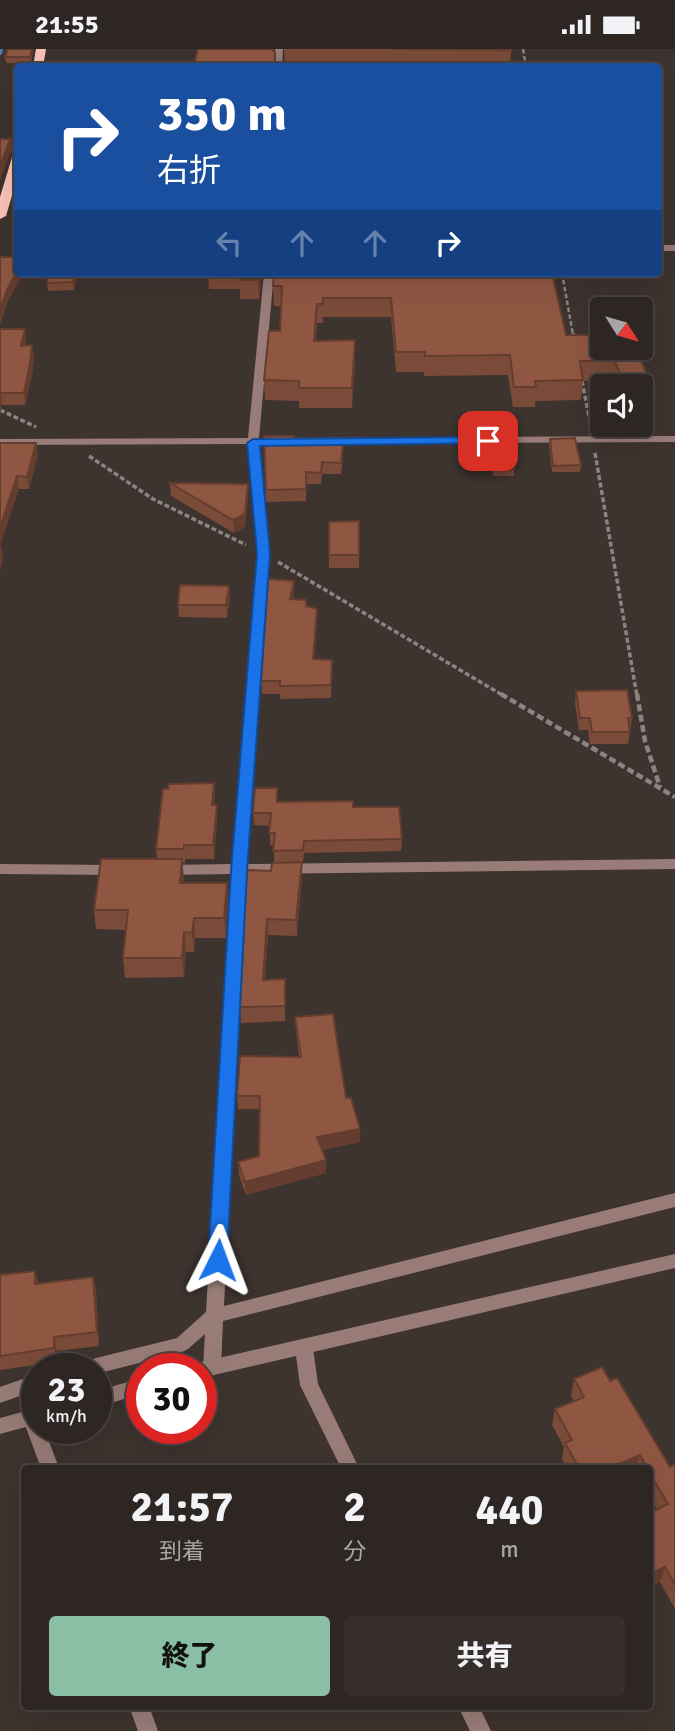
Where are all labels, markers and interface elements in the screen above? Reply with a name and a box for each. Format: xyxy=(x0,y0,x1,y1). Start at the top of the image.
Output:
text: 21:55 xyxy=(35,9,99,41)
text: 350 m xyxy=(157,84,287,144)
icon: right xyxy=(42,91,133,182)
text: 右折 xyxy=(157,151,221,190)
icon: left xyxy=(210,224,248,262)
icon: ahead xyxy=(283,224,321,262)
icon: ahead xyxy=(356,224,394,262)
icon: right xyxy=(429,224,467,262)
north arrow xyxy=(590,297,653,361)
map controls xyxy=(590,297,653,437)
button: sound xyxy=(590,374,653,437)
pin xyxy=(458,411,518,471)
icon: arrive xyxy=(469,422,507,460)
position arrow xyxy=(181,1223,255,1297)
speed limit sign: 30 xyxy=(126,1353,217,1444)
text: 23 xyxy=(48,1368,85,1411)
text: km/h xyxy=(46,1405,87,1427)
text: 21:57 xyxy=(130,1482,234,1533)
text: 2 xyxy=(343,1482,366,1533)
text: 440 xyxy=(475,1485,544,1536)
text: m xyxy=(500,1535,519,1564)
text: 到着 xyxy=(159,1537,205,1566)
text: 分 xyxy=(343,1537,366,1566)
button: 終了 xyxy=(49,1616,330,1696)
button: 共有 xyxy=(344,1616,625,1696)

